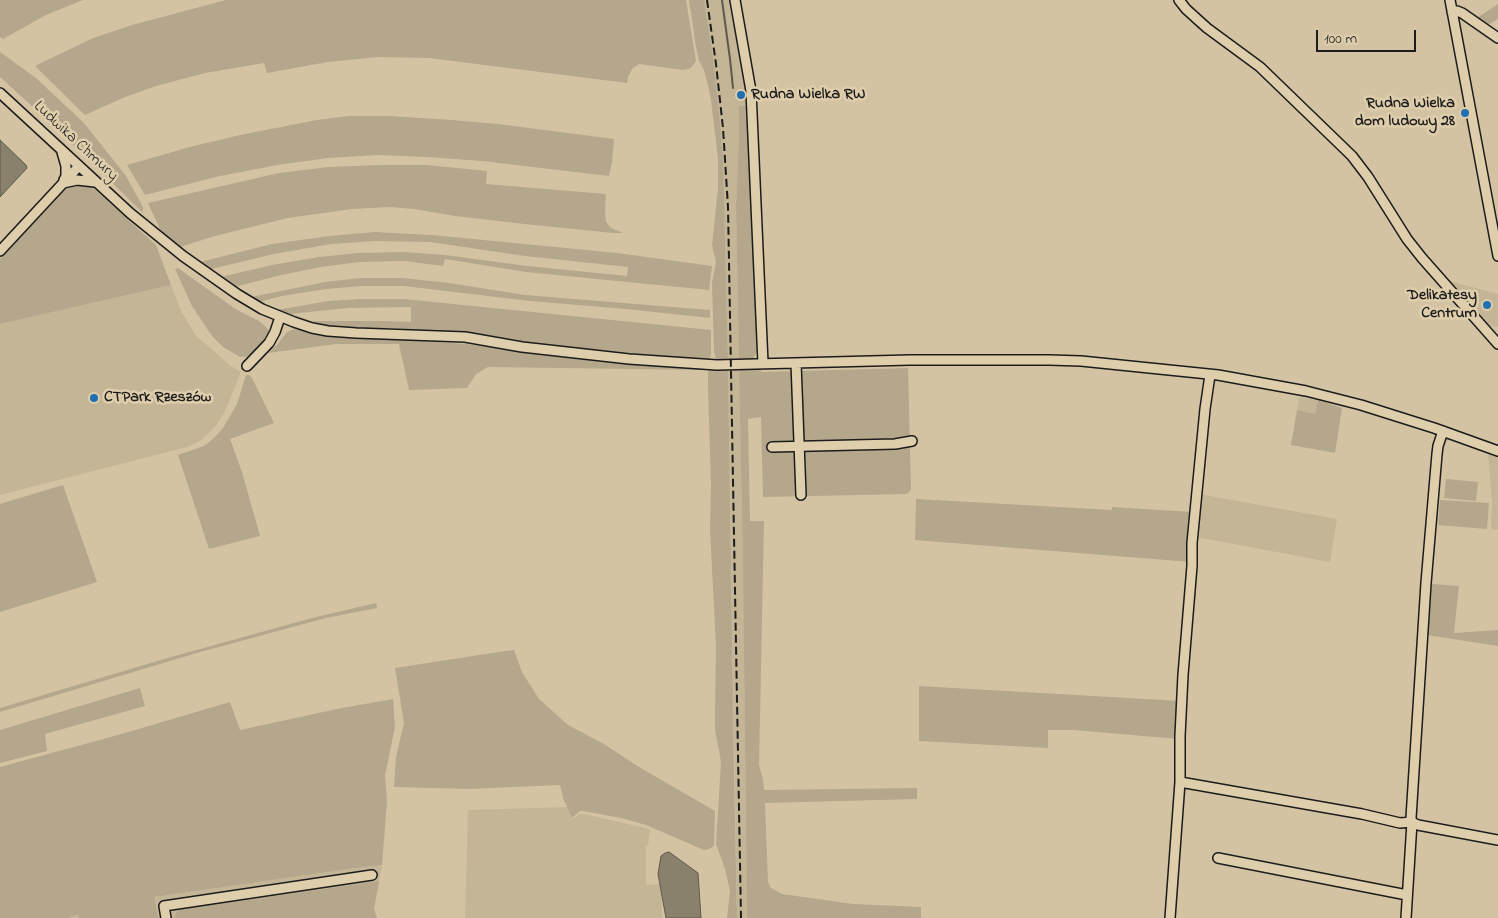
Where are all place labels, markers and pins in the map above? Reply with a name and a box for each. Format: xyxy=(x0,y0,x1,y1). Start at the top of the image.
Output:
place label: Rudna Wielka RW xyxy=(751,85,865,105)
marker: Rudna Wielka RW xyxy=(735,89,747,101)
place label: Rudna Wielka dom ludowy 28 xyxy=(1355,94,1455,132)
marker: Rudna Wielka dom ludowy 28 xyxy=(1459,107,1471,119)
place label: Delikatesy Centrum xyxy=(1407,286,1477,324)
marker: Delikatesy Centrum xyxy=(1481,299,1493,311)
place label: CTPark Rzeszów xyxy=(104,388,211,408)
marker: CTPark Rzeszów xyxy=(88,392,100,404)

